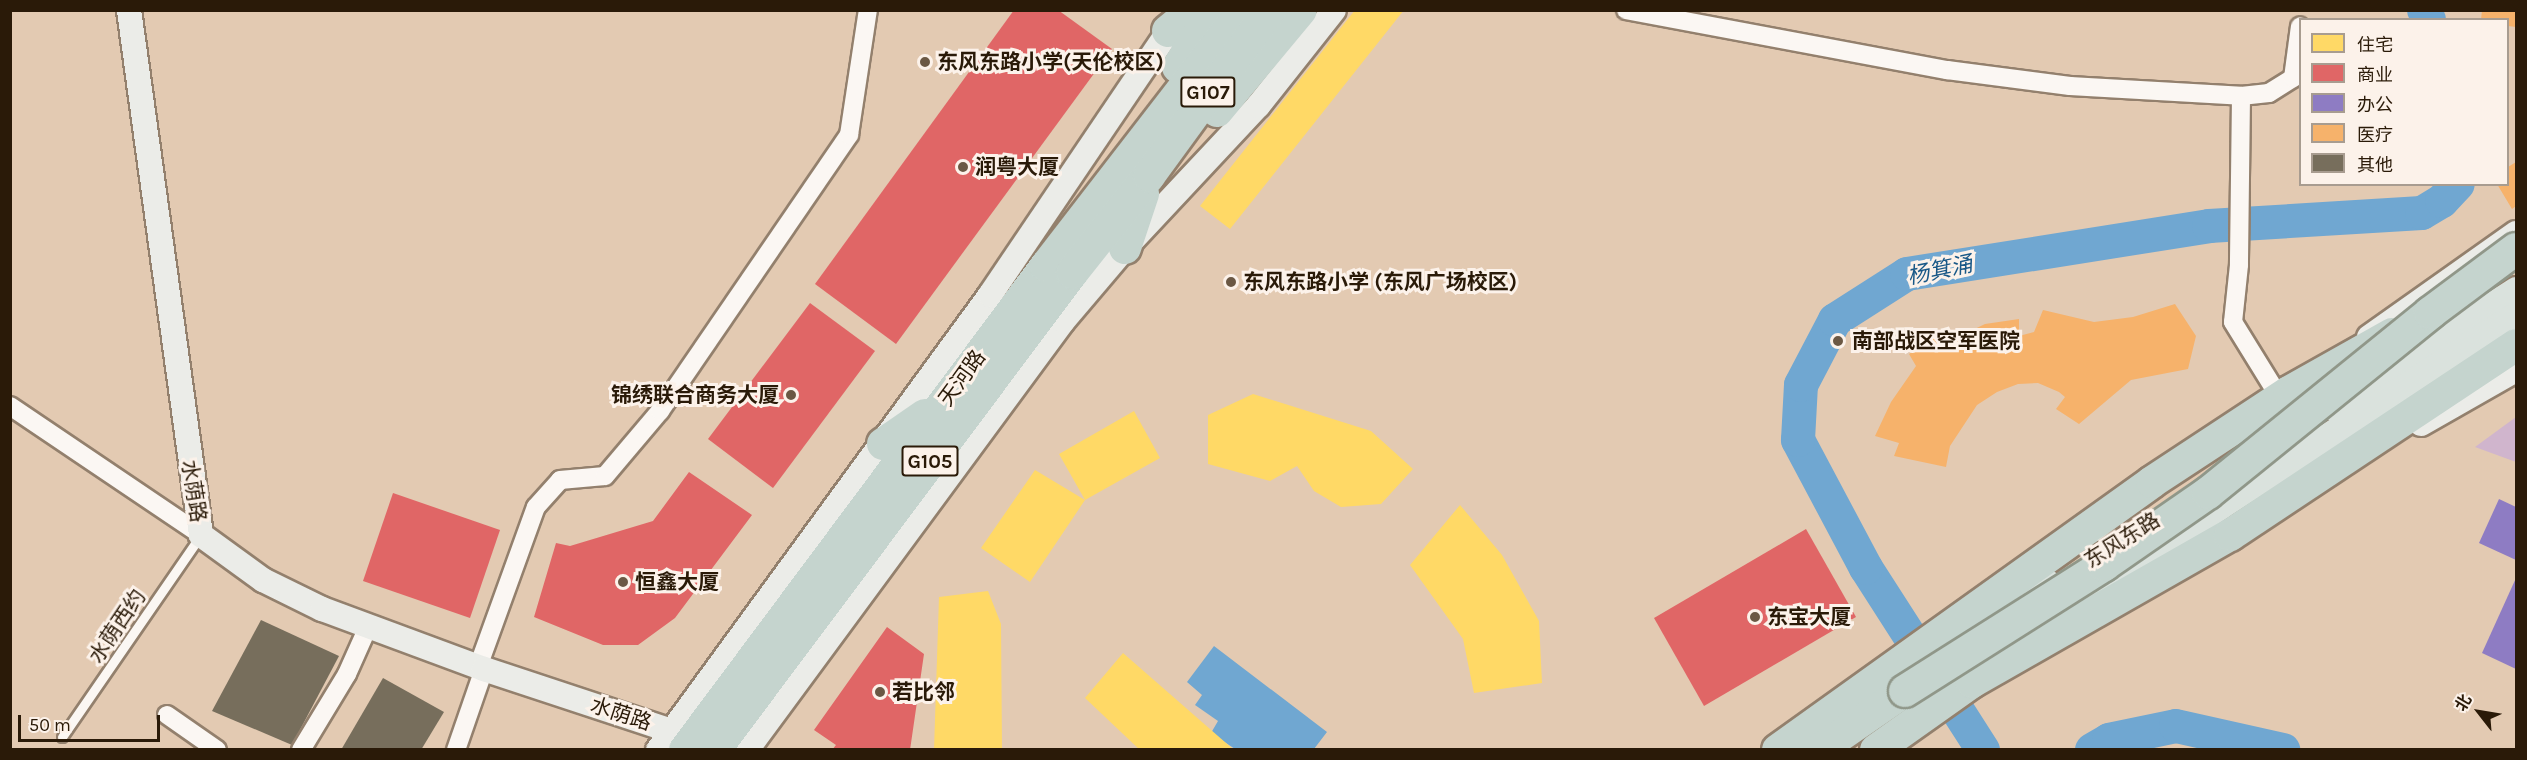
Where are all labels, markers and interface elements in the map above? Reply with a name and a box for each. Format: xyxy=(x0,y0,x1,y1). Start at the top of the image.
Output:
legend xyxy=(2299,18,2509,186)
text: 住宅 xyxy=(2357,34,2393,56)
place label: 东风东路小学(天伦校区) xyxy=(937,49,1164,75)
marker: 东风东路小学(天伦校区) xyxy=(918,55,932,69)
text: 商业 xyxy=(2357,64,2393,86)
road number: G107 xyxy=(1180,75,1236,109)
text: 办公 xyxy=(2357,94,2393,116)
text: 医疗 xyxy=(2357,124,2393,146)
place label: 润粤大厦 xyxy=(975,154,1059,180)
text: 其他 xyxy=(2357,154,2393,176)
marker: 润粤大厦 xyxy=(956,160,970,174)
water label: 杨箕涌 xyxy=(1905,251,1975,291)
place label: 东风东路小学 (东风广场校区) xyxy=(1243,269,1517,295)
marker: 东风东路小学 (东风广场校区) xyxy=(1224,275,1238,289)
place label: 南部战区空军医院 xyxy=(1852,328,2020,354)
marker: 南部战区空军医院 xyxy=(1829,332,1847,350)
street label: 天河路 xyxy=(933,345,991,411)
place label: 锦绣联合商务大厦 xyxy=(611,382,779,408)
marker: 锦绣联合商务大厦 xyxy=(784,388,798,402)
road number: G105 xyxy=(902,444,958,478)
street label: 水荫路 xyxy=(177,458,211,524)
street label: 东风东路 xyxy=(2080,507,2164,573)
place label: 恒鑫大厦 xyxy=(635,569,719,595)
marker: 恒鑫大厦 xyxy=(616,575,630,589)
street label: 水荫西约 xyxy=(83,584,151,668)
place label: 东宝大厦 xyxy=(1767,604,1851,630)
marker: 东宝大厦 xyxy=(1748,610,1762,624)
place label: 若比邻 xyxy=(892,679,955,705)
north arrow xyxy=(2449,682,2509,742)
marker: 若比邻 xyxy=(873,685,887,699)
text: 北 xyxy=(2451,691,2475,714)
street label: 水荫路 xyxy=(587,692,655,736)
scale bar xyxy=(21,703,164,741)
text: 50 m xyxy=(29,714,71,736)

